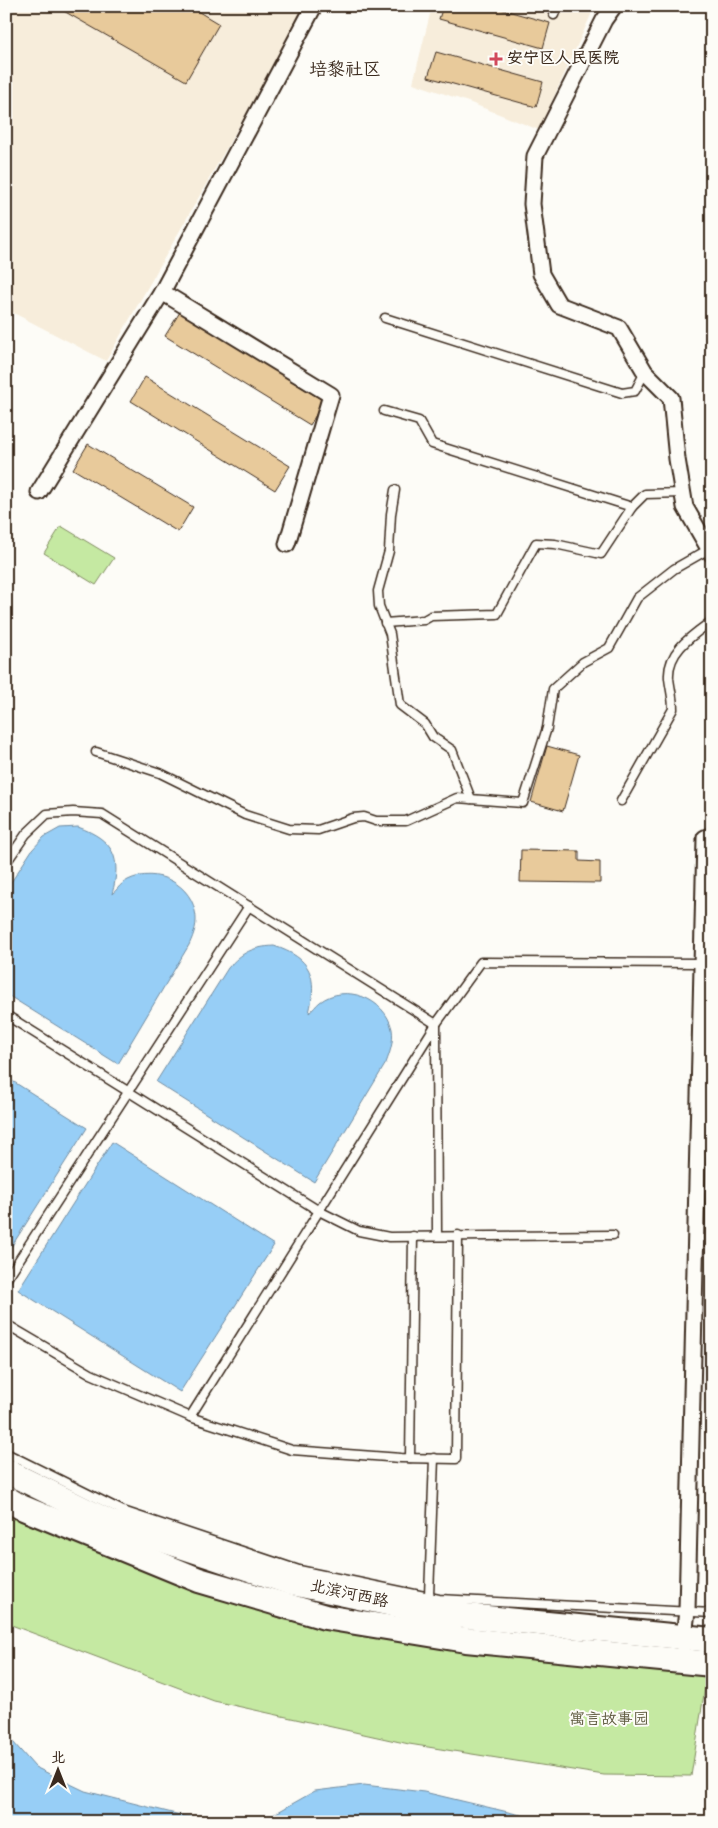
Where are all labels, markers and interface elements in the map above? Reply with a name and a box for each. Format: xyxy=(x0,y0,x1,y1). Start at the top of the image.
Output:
place label: 安宁区人民医院 xyxy=(507,48,619,71)
marker: 安宁区人民医院 xyxy=(489,52,503,66)
district label: 培黎社区 xyxy=(309,59,381,84)
street label: 北滨河西路 xyxy=(307,1575,391,1615)
park label: 寓言故事园 xyxy=(569,1709,649,1732)
north arrow xyxy=(32,1746,82,1796)
text: 北 xyxy=(51,1749,65,1769)

